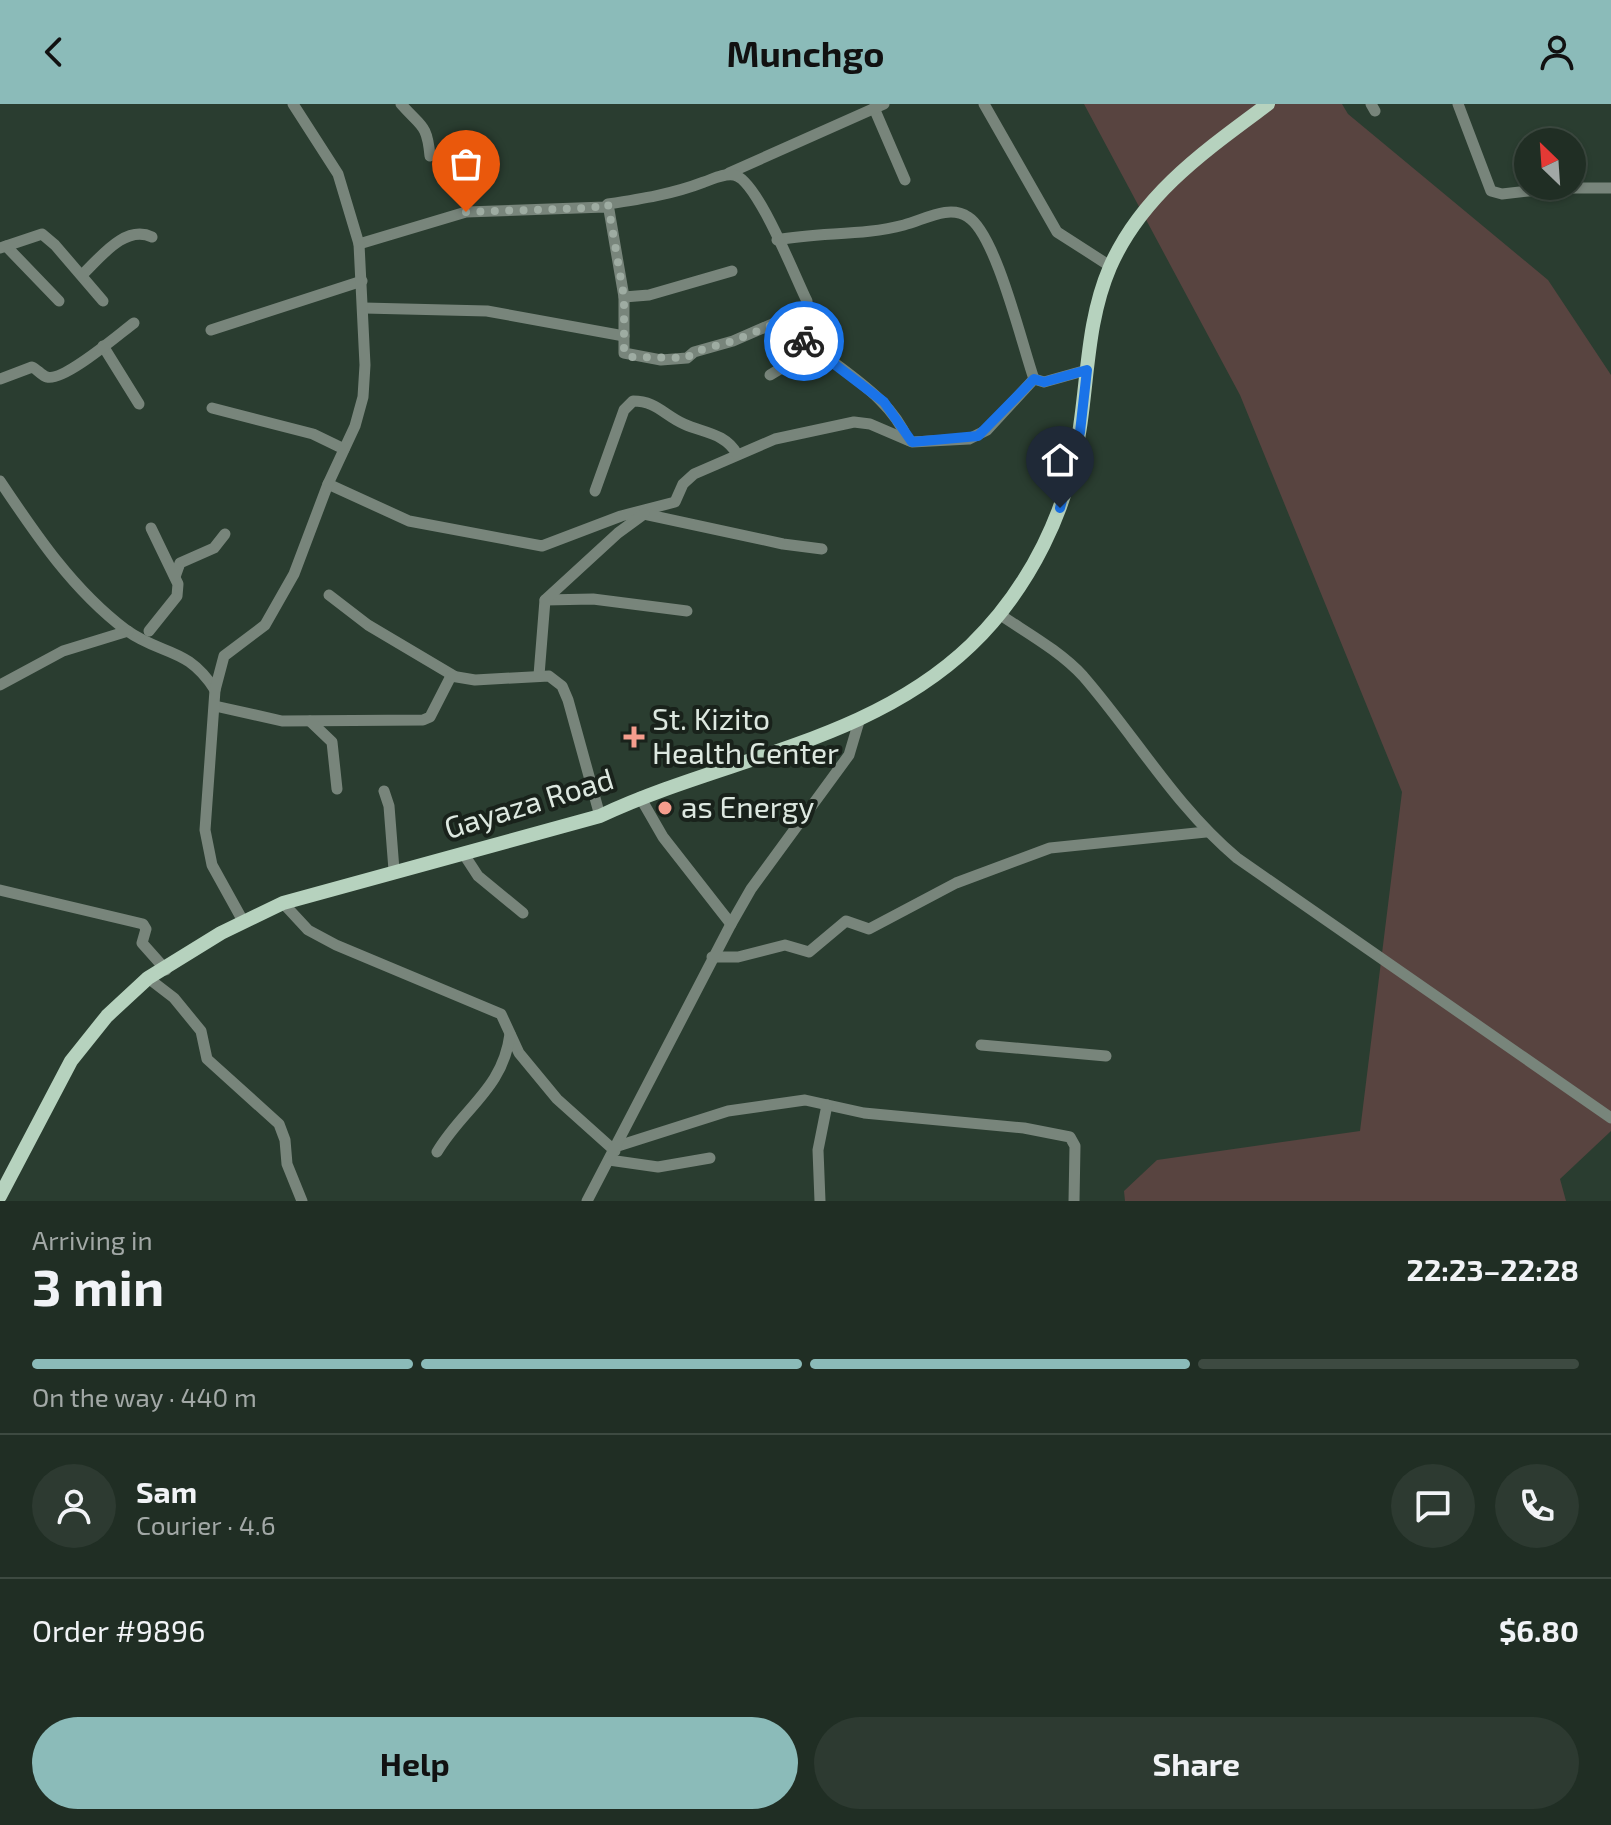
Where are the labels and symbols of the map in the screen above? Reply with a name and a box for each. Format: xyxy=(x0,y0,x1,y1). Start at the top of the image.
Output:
north arrow xyxy=(1514,128,1586,200)
pin xyxy=(432,130,500,212)
courier xyxy=(764,301,844,381)
pin xyxy=(1026,426,1094,508)
place label: St. Kizito Health Center xyxy=(652,700,839,770)
marker: St. Kizito Health Center xyxy=(623,726,645,748)
street label: Gayaza Road xyxy=(439,759,617,845)
place label: as Energy xyxy=(681,788,814,824)
marker: as Energy xyxy=(656,799,674,817)

